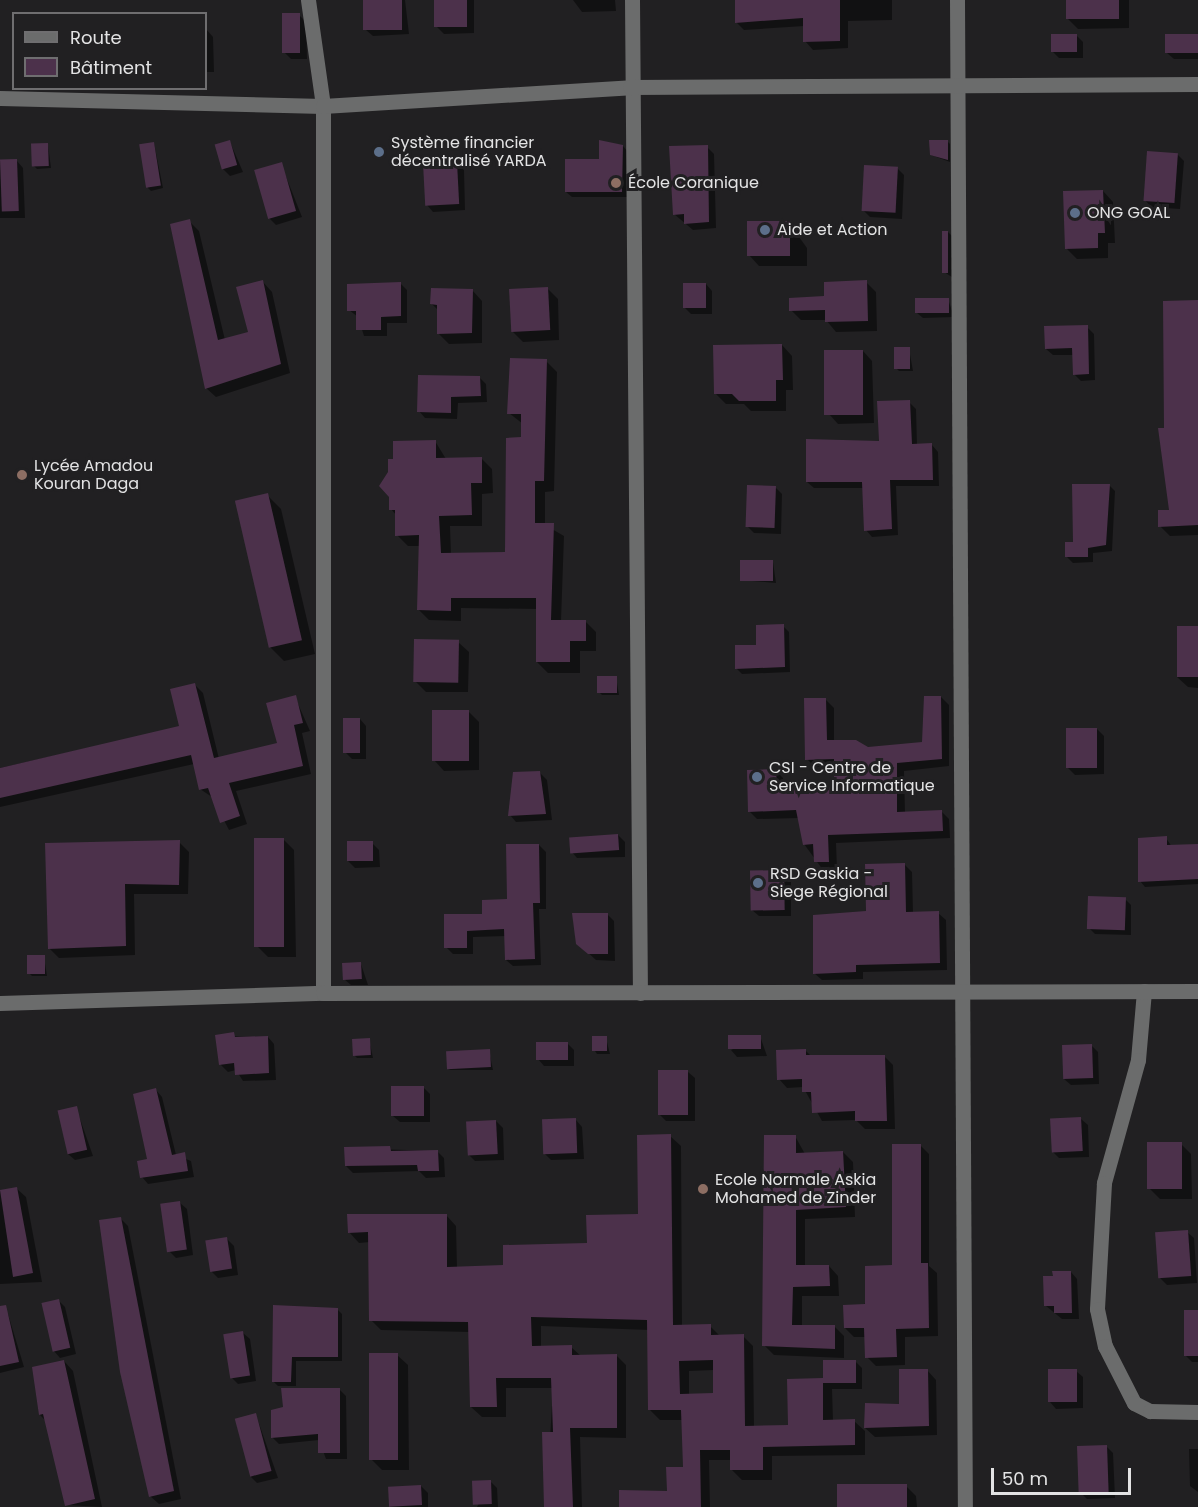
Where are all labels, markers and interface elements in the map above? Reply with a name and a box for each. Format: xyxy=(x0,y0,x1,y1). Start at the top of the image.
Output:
legend xyxy=(12,12,207,90)
text: Route xyxy=(70,25,122,50)
text: Bâtiment xyxy=(70,55,152,80)
place label: Système financier décentralisé YARDA xyxy=(391,133,547,171)
marker: Système financier décentralisé YARDA xyxy=(372,145,386,159)
place label: École Coranique xyxy=(628,173,759,193)
marker: École Coranique xyxy=(609,176,623,190)
place label: ONG GOAL xyxy=(1087,203,1170,223)
marker: ONG GOAL xyxy=(1068,206,1082,220)
place label: Aide et Action xyxy=(777,220,887,240)
marker: Aide et Action xyxy=(758,223,772,237)
place label: Lycée Amadou Kouran Daga xyxy=(34,456,153,494)
marker: Lycée Amadou Kouran Daga xyxy=(15,468,29,482)
place label: CSI - Centre de Service Informatique xyxy=(769,758,935,796)
marker: CSI - Centre de Service Informatique xyxy=(750,770,764,784)
place label: RSD Gaskia - Siege Régional xyxy=(770,864,888,902)
marker: RSD Gaskia - Siege Régional xyxy=(751,876,765,890)
place label: Ecole Normale Askia Mohamed de Zinder xyxy=(715,1170,876,1208)
marker: Ecole Normale Askia Mohamed de Zinder xyxy=(696,1182,710,1196)
scale bar xyxy=(994,1456,1134,1494)
text: 50 m xyxy=(1002,1466,1048,1491)

